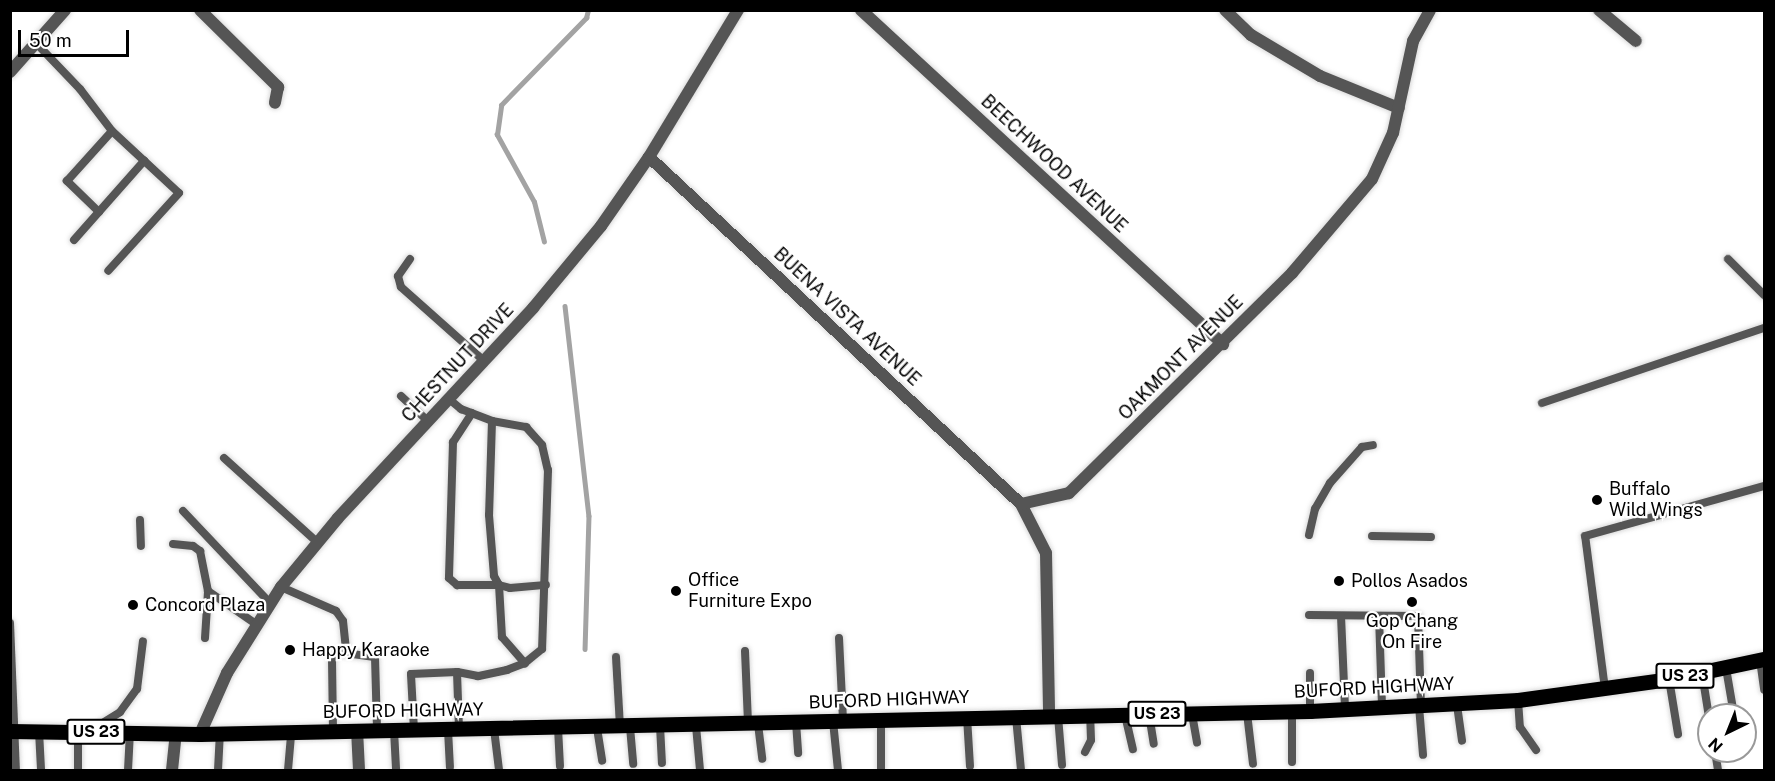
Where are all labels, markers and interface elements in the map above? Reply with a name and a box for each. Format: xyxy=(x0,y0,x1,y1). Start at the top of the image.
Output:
scale bar xyxy=(21,18,132,56)
text: 50 m xyxy=(29,30,72,51)
street label: BEECHWOOD AVENUE xyxy=(976,91,1132,237)
street label: BUENA VISTA AVENUE xyxy=(769,243,925,391)
street label: OAKMONT AVENUE xyxy=(1114,291,1248,425)
street label: CHESTNUT DRIVE xyxy=(398,299,518,427)
place label: Buffalo Wild Wings xyxy=(1609,479,1703,522)
marker: Buffalo Wild Wings xyxy=(1590,493,1604,507)
place label: Office Furniture Expo xyxy=(688,570,812,612)
place label: Pollos Asados xyxy=(1351,570,1468,592)
marker: Pollos Asados xyxy=(1332,574,1346,588)
marker: Office Furniture Expo xyxy=(669,584,683,598)
place label: Concord Plaza xyxy=(145,594,265,616)
marker: Gop Chang On Fire xyxy=(1405,595,1419,609)
marker: Concord Plaza xyxy=(126,598,140,612)
place label: Gop Chang On Fire xyxy=(1366,611,1458,654)
place label: Happy Karaoke xyxy=(302,639,430,661)
marker: Happy Karaoke xyxy=(283,643,297,657)
road number: US 23 xyxy=(1655,663,1715,689)
street label: BUFORD HIGHWAY xyxy=(1293,673,1455,703)
street label: BUFORD HIGHWAY xyxy=(808,686,970,714)
street label: BUFORD HIGHWAY xyxy=(322,699,484,723)
road number: US 23 xyxy=(1127,701,1187,727)
north arrow xyxy=(1697,703,1757,763)
road number: US 23 xyxy=(66,719,126,745)
text: N xyxy=(1705,734,1727,756)

